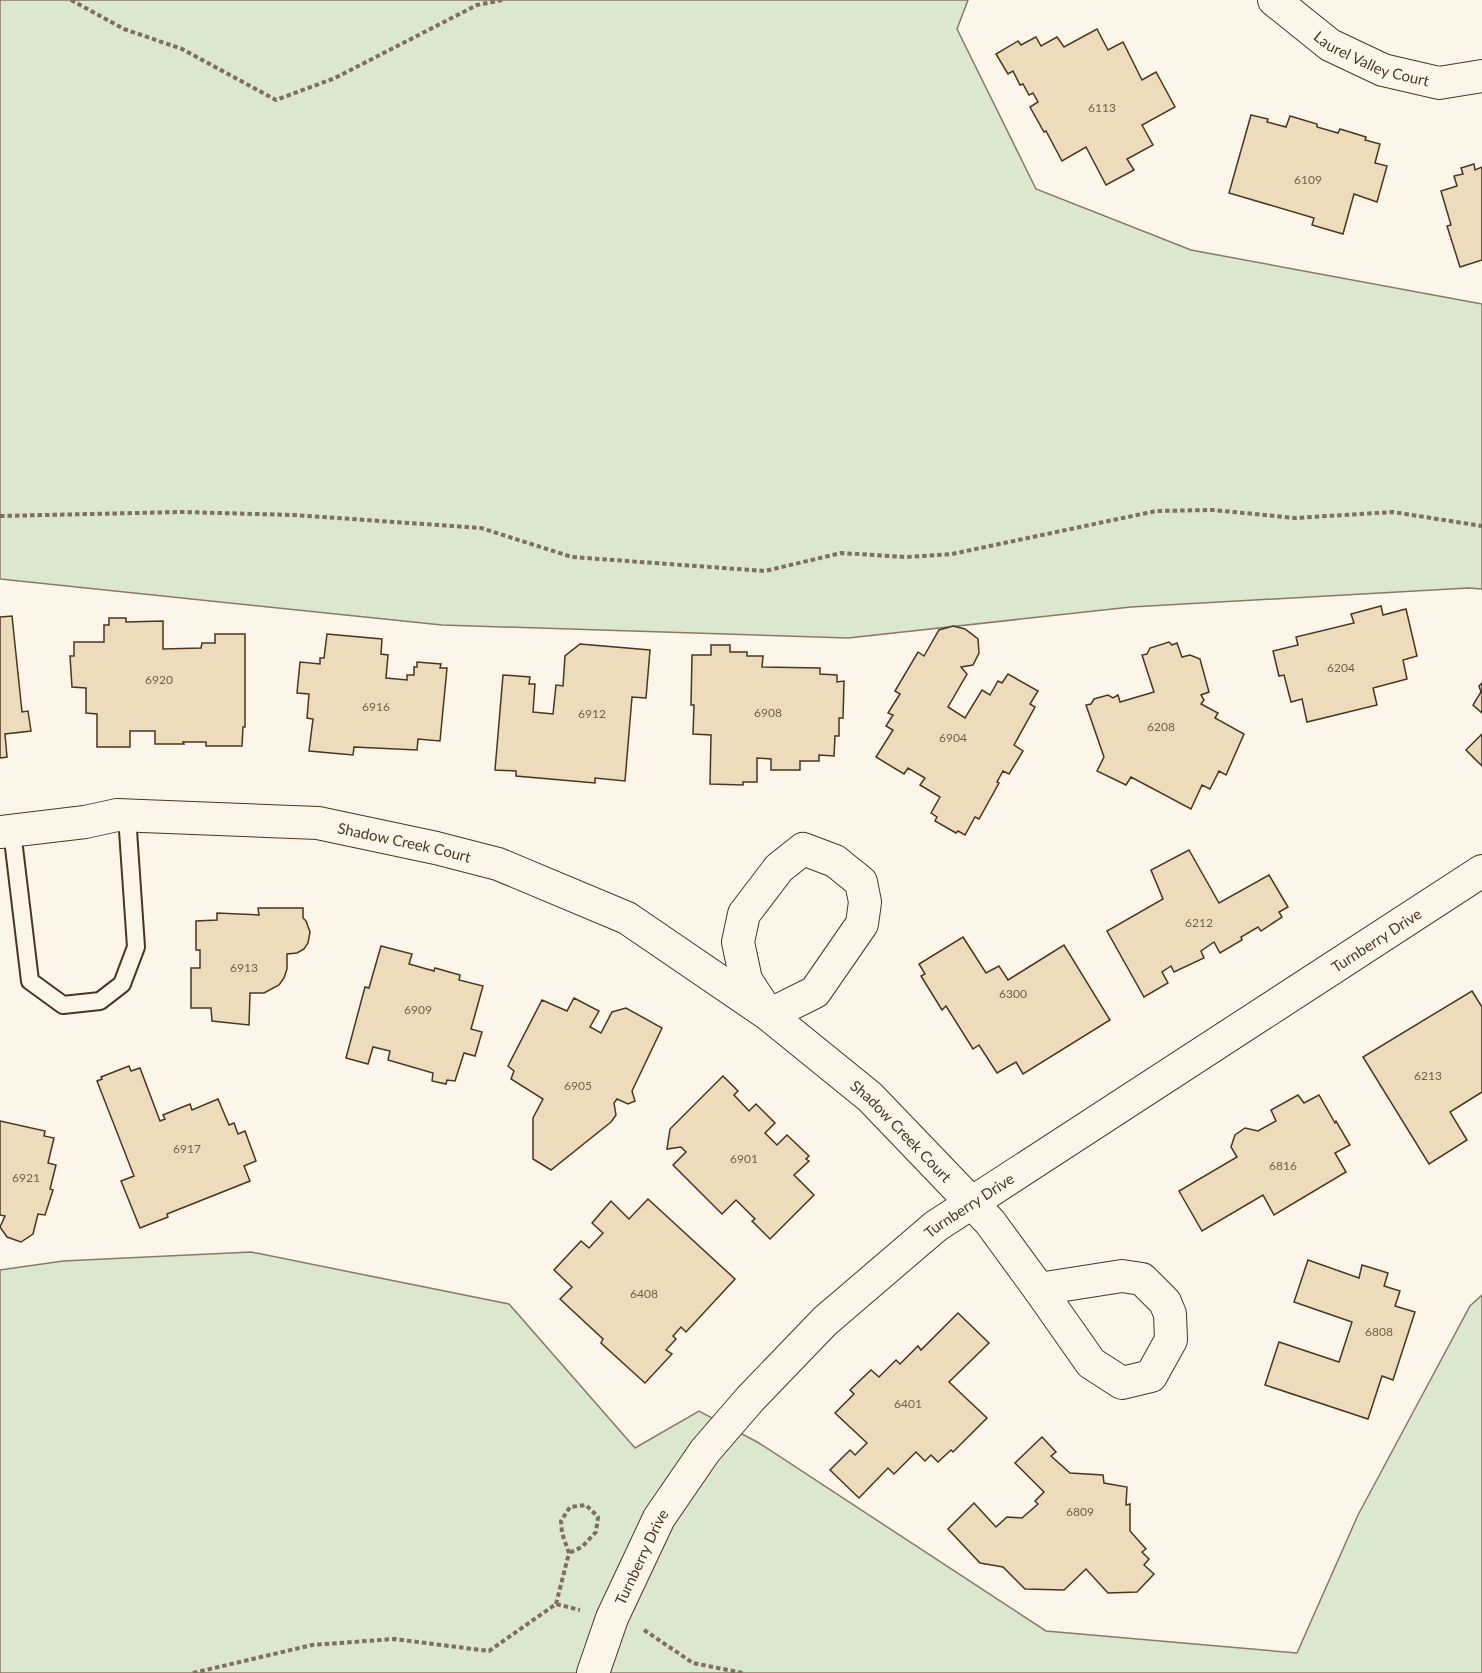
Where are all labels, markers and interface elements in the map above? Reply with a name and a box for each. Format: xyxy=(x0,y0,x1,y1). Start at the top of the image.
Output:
street label: Laurel Valley Court xyxy=(1311,27,1432,90)
house number: 6113 xyxy=(1088,100,1116,115)
house number: 6109 xyxy=(1294,172,1322,187)
house number: 6204 xyxy=(1327,660,1355,675)
house number: 6920 xyxy=(145,672,173,687)
house number: 6916 xyxy=(362,699,390,714)
house number: 6908 xyxy=(754,705,782,720)
house number: 6912 xyxy=(578,706,606,721)
house number: 6208 xyxy=(1147,719,1175,734)
house number: 6904 xyxy=(939,730,967,745)
street label: Shadow Creek Court xyxy=(336,818,474,866)
street label: Turnberry Drive xyxy=(1328,904,1425,976)
house number: 6212 xyxy=(1185,915,1213,930)
house number: 6913 xyxy=(230,960,258,975)
house number: 6300 xyxy=(999,986,1027,1001)
house number: 6909 xyxy=(404,1002,432,1017)
house number: 6213 xyxy=(1414,1068,1442,1083)
street label: Shadow Creek Court xyxy=(847,1076,956,1186)
house number: 6905 xyxy=(564,1078,592,1093)
house number: 6917 xyxy=(173,1141,201,1156)
house number: 6901 xyxy=(730,1151,758,1166)
house number: 6816 xyxy=(1269,1158,1297,1173)
street label: Turnberry Drive xyxy=(920,1169,1017,1241)
house number: 6921 xyxy=(12,1170,40,1185)
house number: 6408 xyxy=(630,1286,658,1301)
house number: 6808 xyxy=(1365,1324,1393,1339)
house number: 6401 xyxy=(894,1396,922,1411)
house number: 6809 xyxy=(1066,1504,1094,1519)
street label: Turnberry Drive xyxy=(611,1505,672,1607)

